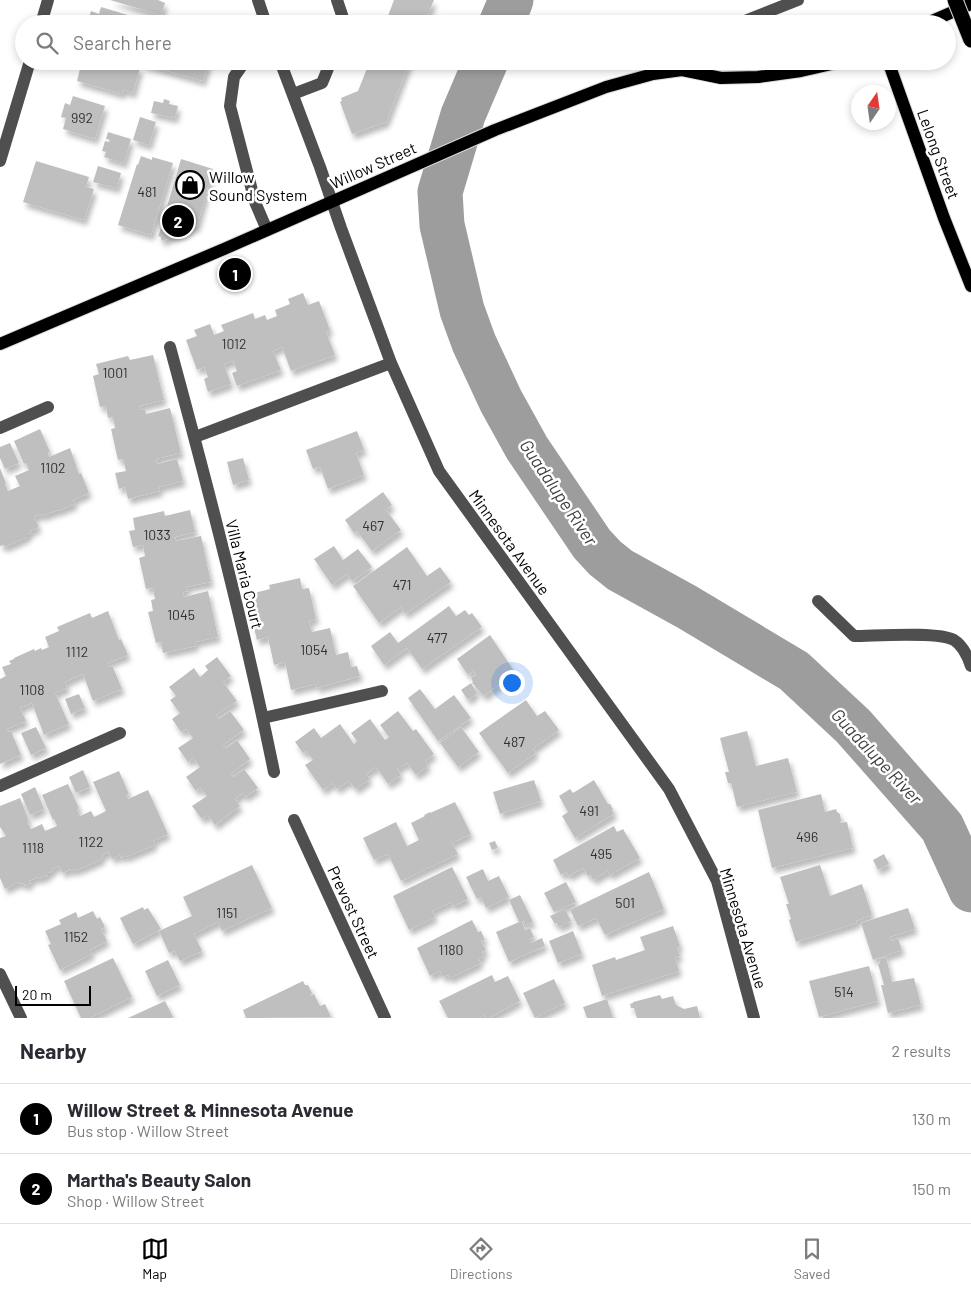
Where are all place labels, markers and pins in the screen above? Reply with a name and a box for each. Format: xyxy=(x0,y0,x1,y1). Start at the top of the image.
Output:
place label: Willow Sound System xyxy=(209,167,307,204)
shop icon: Willow Sound System xyxy=(175,170,205,200)
pin: 2 xyxy=(162,202,194,240)
pin: 1 xyxy=(219,255,251,293)

